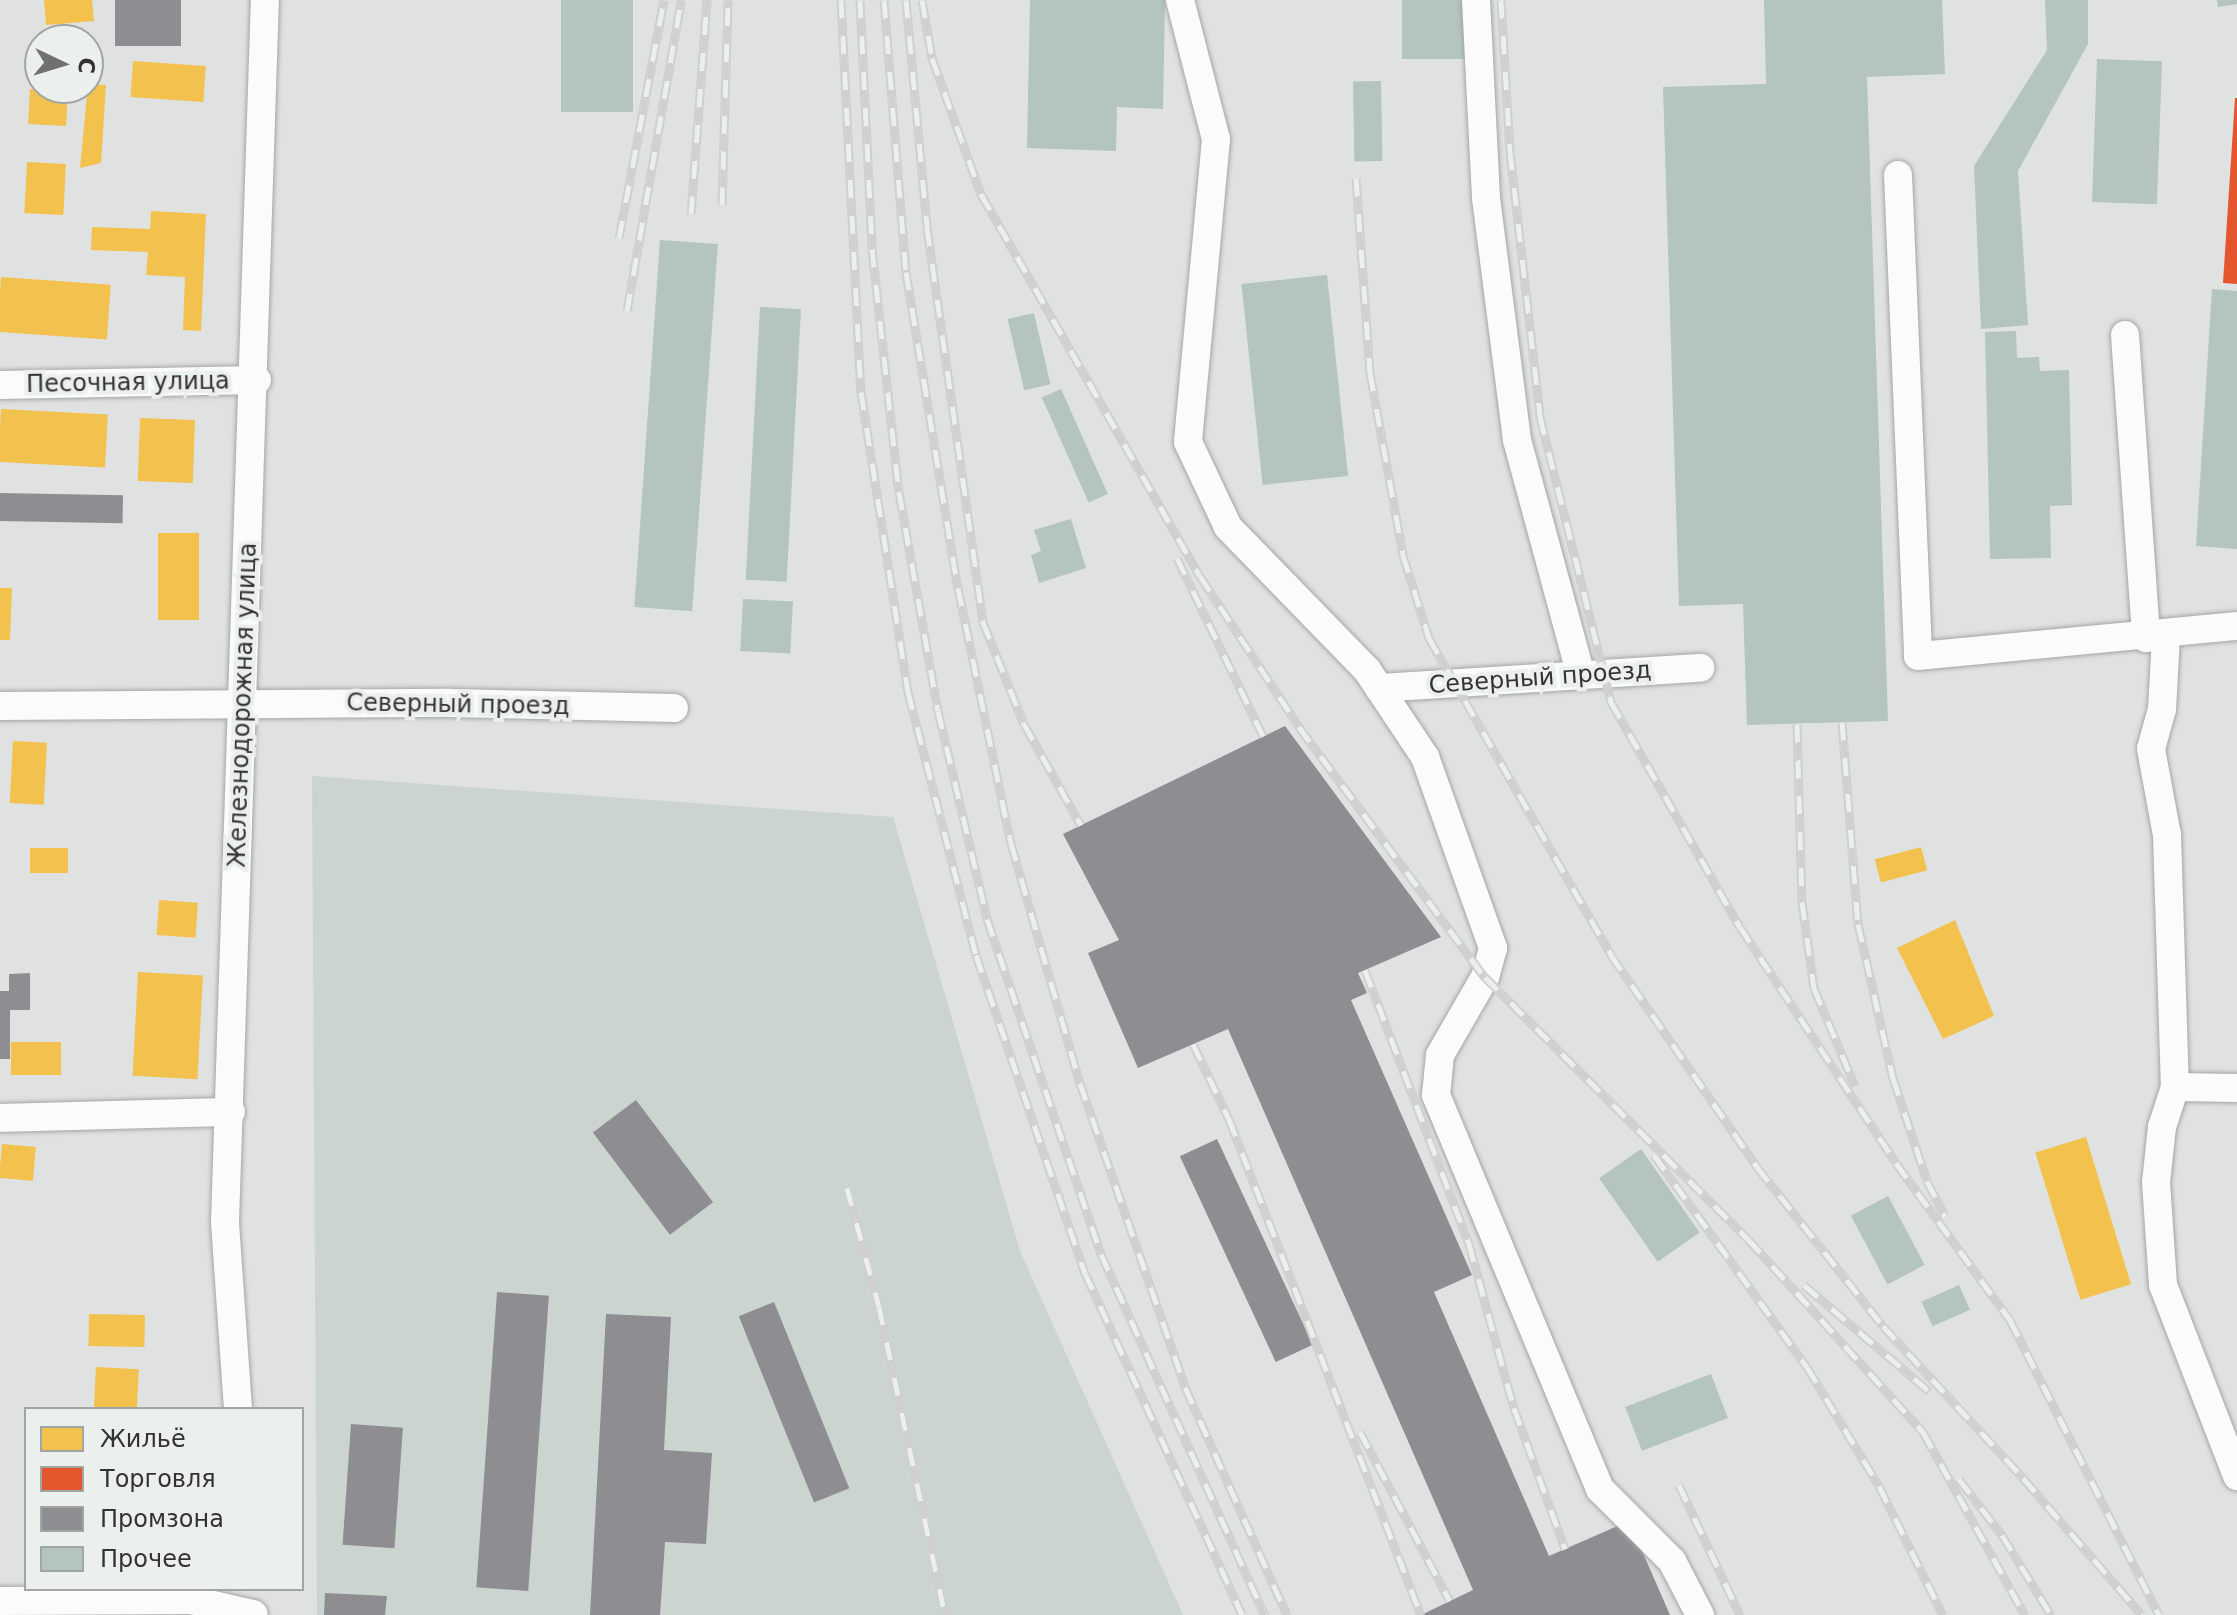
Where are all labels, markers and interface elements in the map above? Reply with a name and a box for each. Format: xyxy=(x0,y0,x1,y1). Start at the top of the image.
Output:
north arrow xyxy=(24,24,104,104)
text: С xyxy=(73,57,99,74)
street label: Песочная улица xyxy=(26,367,230,399)
street label: Железнодорожная улица xyxy=(223,542,263,868)
street label: Северный проезд xyxy=(1428,656,1652,700)
street label: Северный проезд xyxy=(346,689,570,721)
legend xyxy=(24,1407,304,1591)
text: Жильё xyxy=(100,1425,186,1453)
text: Торговля xyxy=(100,1465,216,1493)
text: Промзона xyxy=(100,1505,224,1533)
text: Прочее xyxy=(100,1545,192,1573)

